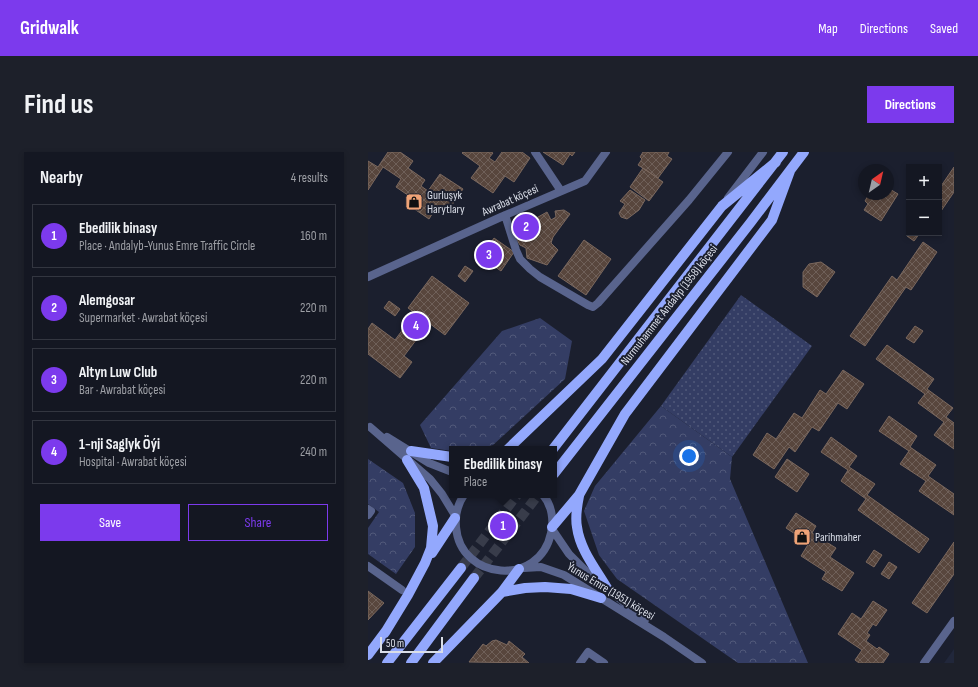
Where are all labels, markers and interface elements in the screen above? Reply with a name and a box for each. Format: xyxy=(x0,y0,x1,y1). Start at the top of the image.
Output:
text: Gridwalk xyxy=(20,17,79,40)
text: Map xyxy=(818,20,838,37)
text: Directions xyxy=(860,20,908,37)
text: Saved xyxy=(930,20,958,37)
button: Directions xyxy=(867,86,954,123)
text: Find us xyxy=(24,88,93,121)
north arrow xyxy=(858,164,894,200)
map controls xyxy=(906,164,942,236)
button: + xyxy=(906,164,942,200)
text: Nearby xyxy=(40,168,83,188)
text: 4 results xyxy=(291,170,328,186)
street label: Awrabat köçesi xyxy=(479,181,541,220)
place label: Gurluşyk Harytlary xyxy=(427,188,465,217)
shop icon: Gurluşyk Harytlary xyxy=(404,192,424,212)
button: − xyxy=(906,200,942,236)
pin: 2 xyxy=(513,212,539,242)
text: Ebedilik binasy xyxy=(79,219,157,238)
text: 1 xyxy=(51,228,57,244)
text: 160 m xyxy=(301,228,327,244)
text: Place · Andalyb-Yunus Emre Traffic Circle xyxy=(79,238,255,254)
pin: 3 xyxy=(476,240,502,270)
street label: Nurmuhammet Andalyp (1958) köçesi xyxy=(618,242,721,369)
text: Alemgosar xyxy=(79,291,135,310)
text: 2 xyxy=(51,300,57,316)
text: 220 m xyxy=(300,300,327,316)
text: Supermarket · Awrabat köçesi xyxy=(79,310,207,326)
pin: 4 xyxy=(403,311,429,341)
text: Altyn Luw Club xyxy=(79,363,157,382)
text: 3 xyxy=(51,372,57,388)
text: 220 m xyxy=(300,372,327,388)
text: Bar · Awrabat köçesi xyxy=(79,382,166,398)
text: 1-nji Saglyk Öýi xyxy=(79,435,160,454)
text: 4 xyxy=(51,444,57,460)
text: 240 m xyxy=(300,444,327,460)
popup xyxy=(449,446,557,498)
your location xyxy=(679,446,699,466)
text: Hospital · Awrabat köçesi xyxy=(79,454,187,470)
text: Ebedilik binasy xyxy=(464,455,542,474)
text: Place xyxy=(464,474,487,490)
button: Save xyxy=(40,504,180,541)
button: Share xyxy=(188,504,328,541)
pin: 1 xyxy=(490,511,516,541)
shop icon: Parihmaher xyxy=(792,527,812,547)
place label: Parihmaher xyxy=(815,530,862,545)
street label: Ýunus Emre (1951) köçesi xyxy=(564,559,657,624)
scale bar xyxy=(380,635,443,654)
text: 50 m xyxy=(386,637,404,650)

